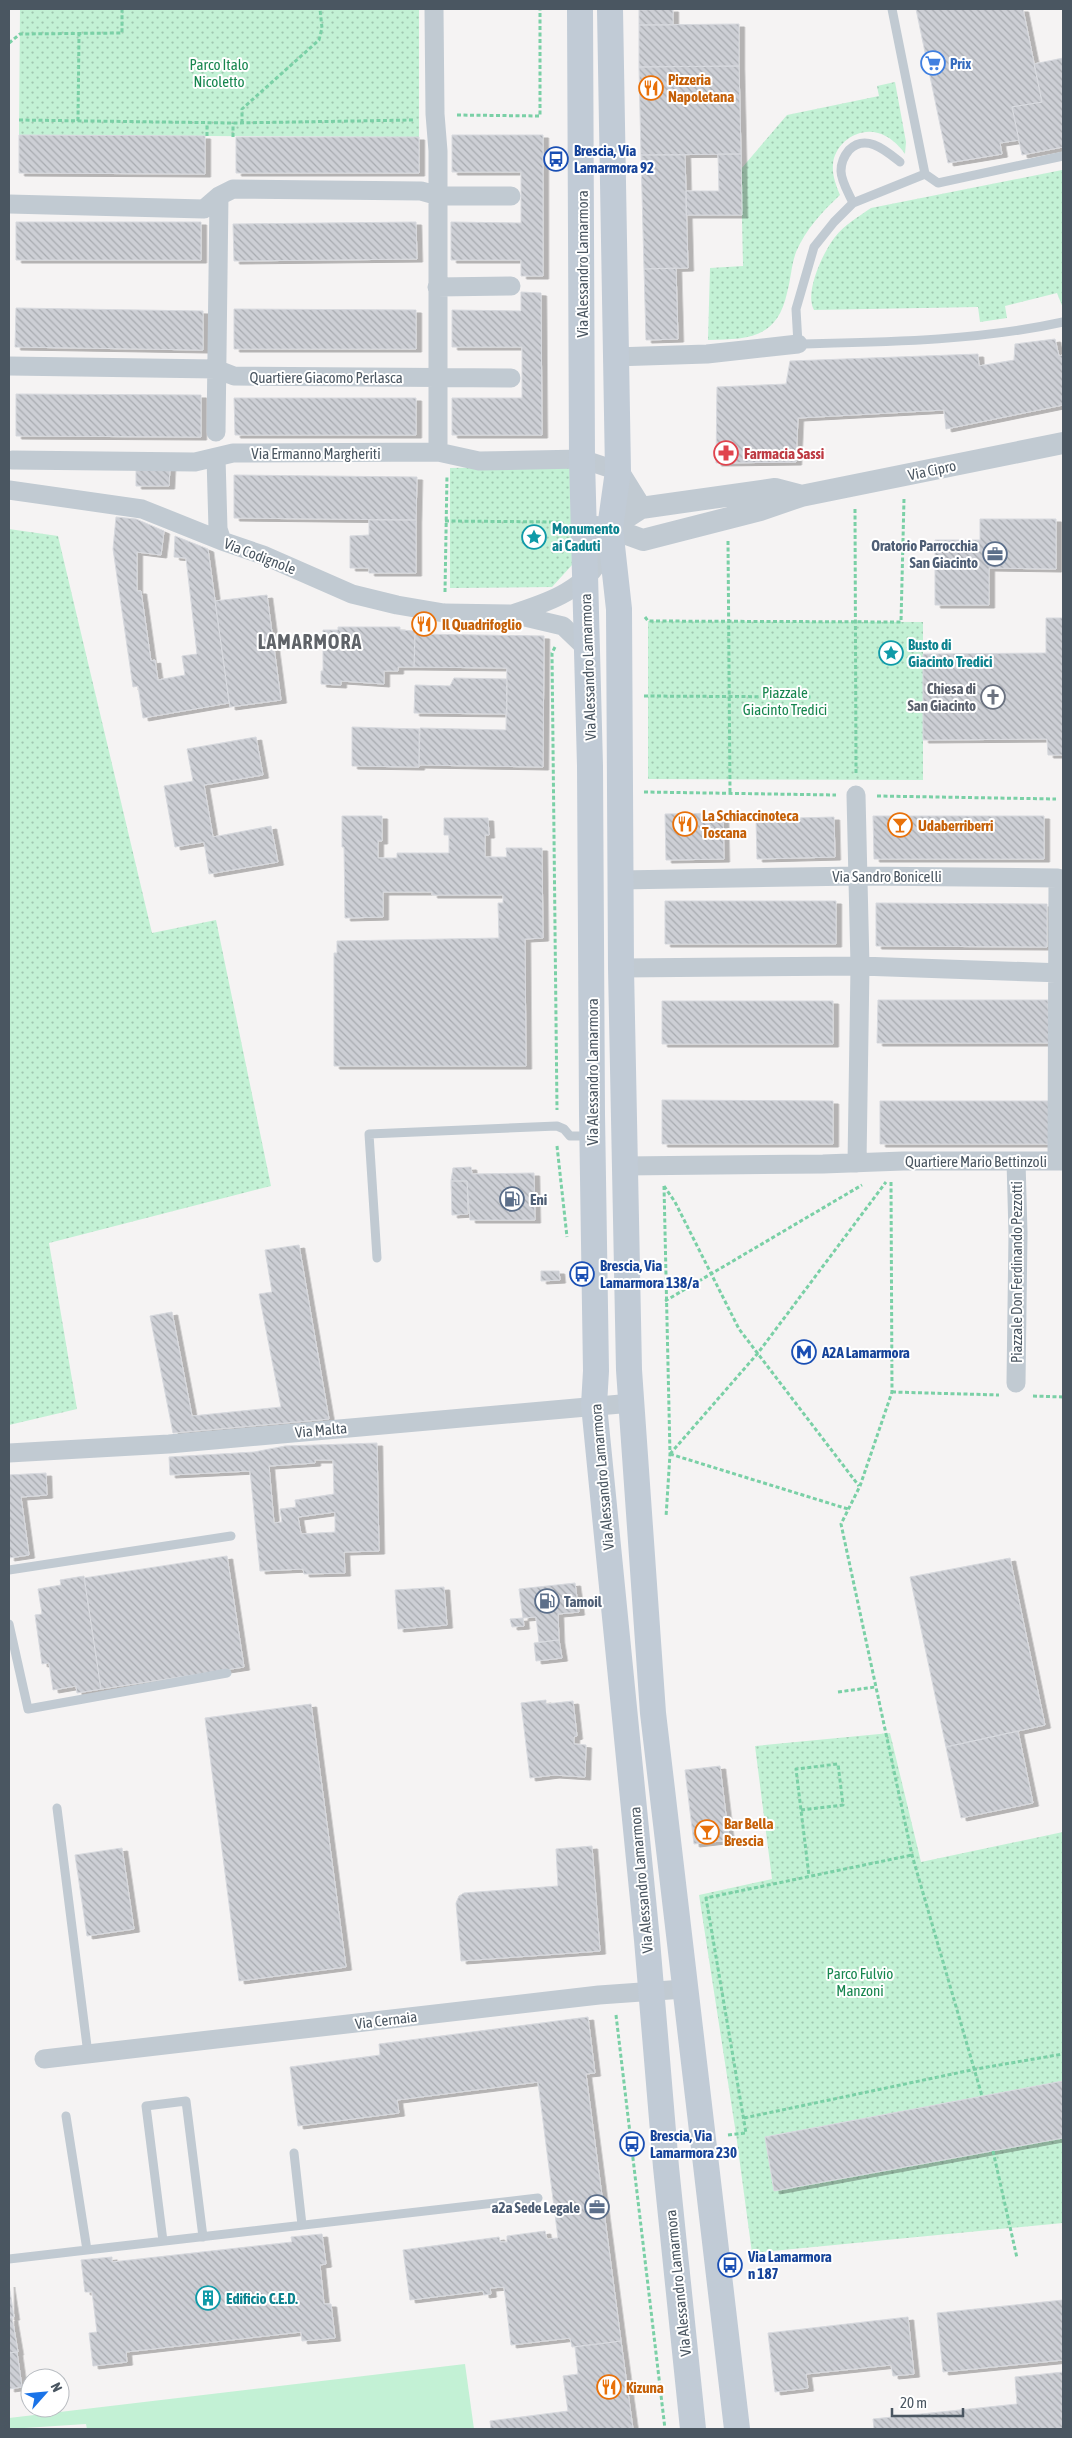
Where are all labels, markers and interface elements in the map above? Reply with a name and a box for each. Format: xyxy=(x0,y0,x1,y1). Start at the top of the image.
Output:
supermarket icon: Prix xyxy=(920,50,946,76)
place label: Prix xyxy=(950,55,971,72)
park label: Parco Italo Nicoletto xyxy=(189,56,249,90)
place label: Pizzeria Napoletana xyxy=(668,71,734,105)
restaurant icon: Pizzeria Napoletana xyxy=(638,75,664,101)
place label: Brescia, Via Lamarmora 92 xyxy=(574,142,654,176)
bus stop icon: Brescia, Via Lamarmora 92 xyxy=(543,146,569,172)
street label: Via Alessandro Lamarmora xyxy=(574,190,591,338)
street label: Quartiere Giacomo Perlasca xyxy=(249,369,403,386)
pharmacy icon: Farmacia Sassi xyxy=(713,440,739,466)
street label: Via Ermanno Margheriti xyxy=(251,445,381,462)
place label: Farmacia Sassi xyxy=(744,445,824,462)
street label: Via Cipro xyxy=(906,457,958,483)
place label: Monumento ai Caduti xyxy=(552,520,620,554)
place icon: Monumento ai Caduti xyxy=(521,524,547,550)
street label: Via Codignole xyxy=(222,535,299,578)
place label: Oratorio Parrocchia San Giacinto xyxy=(871,537,978,571)
office icon: Oratorio Parrocchia San Giacinto xyxy=(982,541,1008,567)
street label: Via Alessandro Lamarmora xyxy=(577,593,599,741)
restaurant icon: Il Quadrifoglio xyxy=(411,611,437,637)
place label: Il Quadrifoglio xyxy=(442,616,522,633)
district label: LAMARMORA xyxy=(258,630,362,653)
place label: Busto di Giacinto Tredici xyxy=(908,636,992,670)
place icon: Busto di Giacinto Tredici xyxy=(878,640,904,666)
place label: Chiesa di San Giacinto xyxy=(908,680,976,714)
park label: Piazzale Giacinto Tredici xyxy=(743,684,827,718)
church icon: Chiesa di San Giacinto xyxy=(980,684,1006,710)
place label: La Schiaccinoteca Toscana xyxy=(702,807,799,841)
restaurant icon: La Schiaccinoteca Toscana xyxy=(672,811,698,837)
bar icon: Udaberriberri xyxy=(887,812,913,838)
place label: Udaberriberri xyxy=(918,817,993,834)
street label: Via Sandro Bonicelli xyxy=(832,868,942,885)
street label: Via Alessandro Lamarmora xyxy=(584,998,601,1146)
street label: Quartiere Mario Bettinzoli xyxy=(905,1153,1047,1170)
street label: Piazzale Don Ferdinando Pezzotti xyxy=(1008,1181,1025,1363)
fuel station icon: Eni xyxy=(499,1186,525,1212)
place label: Eni xyxy=(530,1191,547,1208)
place label: Brescia, Via Lamarmora 138/a xyxy=(600,1257,699,1291)
bus stop icon: Brescia, Via Lamarmora 138/a xyxy=(569,1261,595,1287)
metro station icon: A2A Lamarmora xyxy=(791,1339,817,1365)
place label: A2A Lamarmora xyxy=(821,1344,910,1361)
street label: Via Alessandro Lamarmora xyxy=(587,1403,617,1551)
street label: Via Malta xyxy=(294,1419,348,1441)
fuel station icon: Tamoil xyxy=(534,1588,560,1614)
place label: Tamoil xyxy=(564,1593,603,1610)
street label: Via Alessandro Lamarmora xyxy=(626,1806,656,1954)
place label: Bar Bella Brescia xyxy=(724,1815,773,1849)
bar icon: Bar Bella Brescia xyxy=(694,1819,720,1845)
park label: Parco Fulvio Manzoni xyxy=(827,1965,893,1999)
street label: Via Cernaia xyxy=(354,2008,418,2032)
place label: Brescia, Via Lamarmora 230 xyxy=(650,2127,737,2161)
bus stop icon: Brescia, Via Lamarmora 230 xyxy=(619,2131,645,2157)
office icon: a2a Sede Legale xyxy=(584,2194,610,2220)
place label: a2a Sede Legale xyxy=(492,2199,580,2216)
street label: Via Alessandro Lamarmora xyxy=(662,2209,694,2357)
place label: Via Lamarmora n 187 xyxy=(747,2248,832,2282)
bus stop icon: Via Lamarmora n 187 xyxy=(717,2252,743,2278)
building icon: Edificio C.E.D. xyxy=(195,2285,221,2311)
place label: Edificio C.E.D. xyxy=(226,2290,298,2307)
north arrow xyxy=(20,2368,70,2418)
restaurant icon: Kizuna xyxy=(596,2374,622,2400)
place label: Kizuna xyxy=(626,2379,664,2396)
text: N xyxy=(48,2380,66,2394)
scale bar xyxy=(892,2386,963,2418)
text: 20 m xyxy=(900,2394,927,2411)

